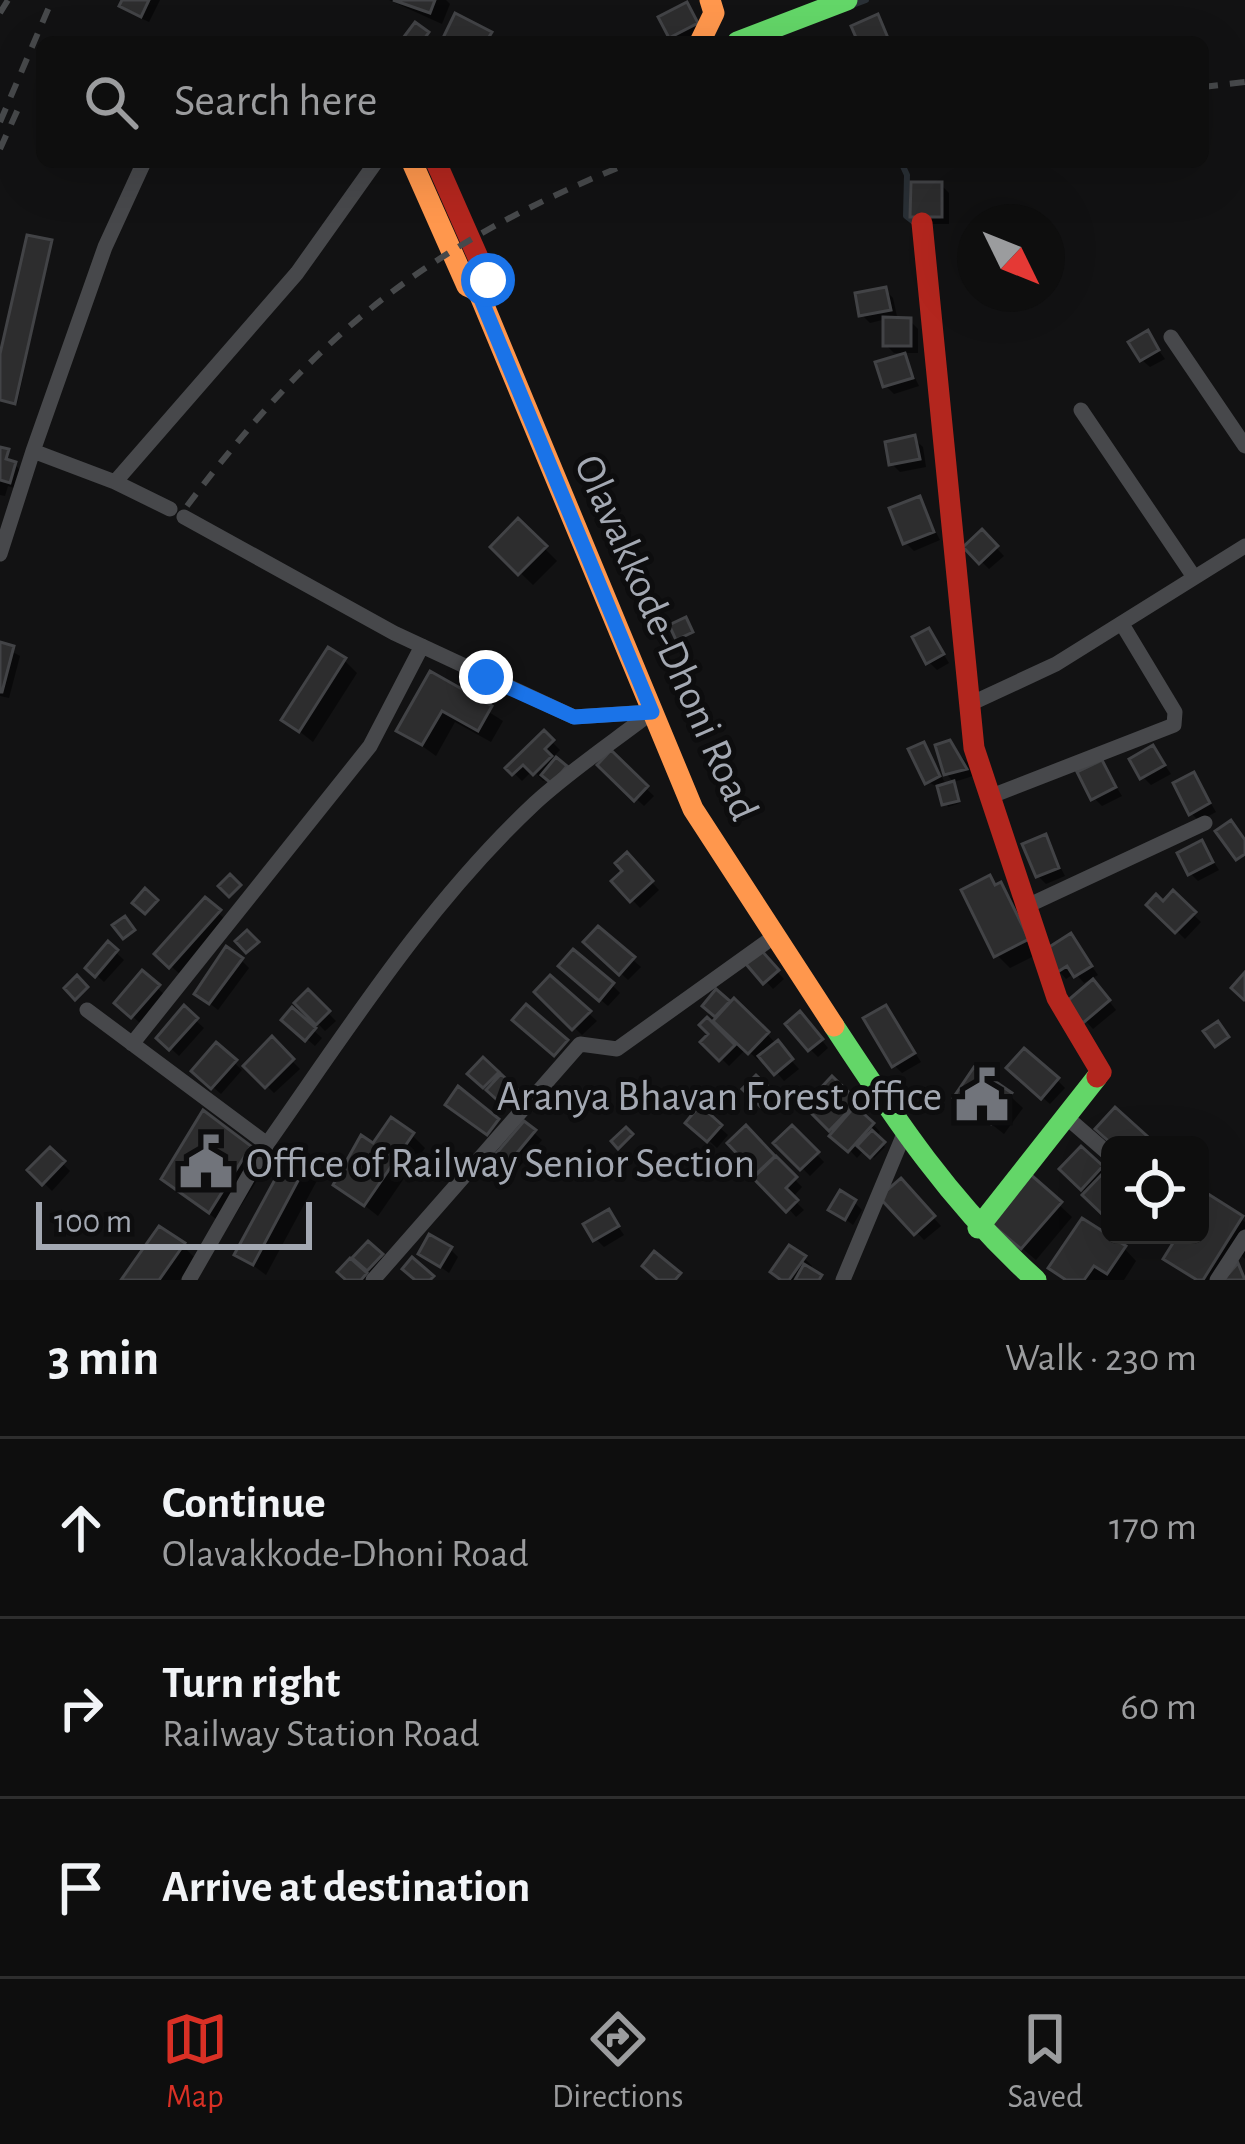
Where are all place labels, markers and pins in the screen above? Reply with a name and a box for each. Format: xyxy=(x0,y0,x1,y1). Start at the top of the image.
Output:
public building icon: Aranya Bhavan Forest office xyxy=(953,1066,1011,1124)
place label: Aranya Bhavan Forest office xyxy=(497,1076,942,1118)
public building icon: Office of Railway Senior Section xyxy=(177,1133,235,1191)
place label: Office of Railway Senior Section xyxy=(246,1143,755,1185)

